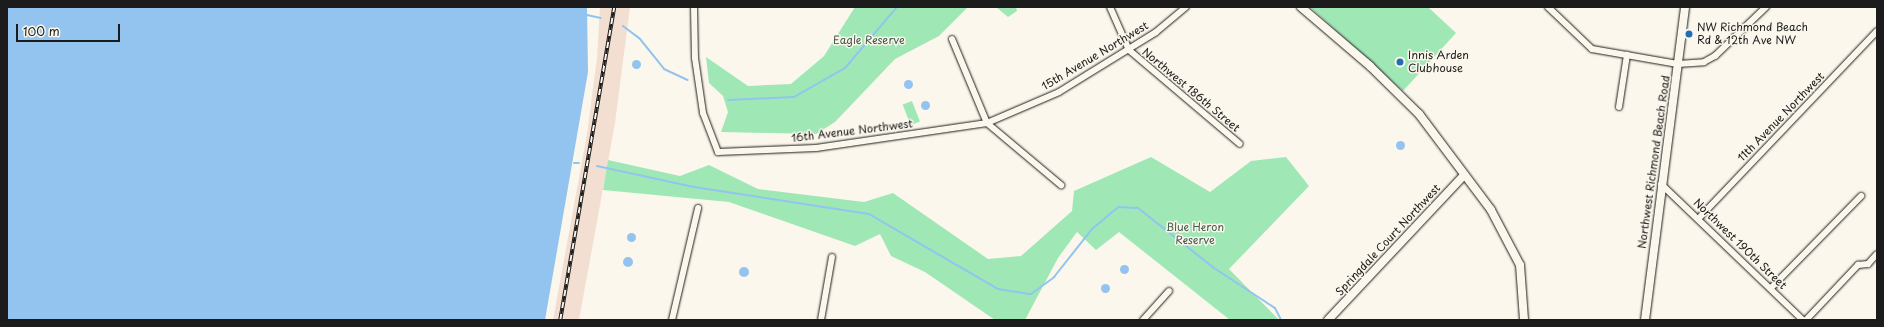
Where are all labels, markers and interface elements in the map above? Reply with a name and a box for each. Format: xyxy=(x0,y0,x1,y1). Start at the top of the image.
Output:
scale bar xyxy=(18,16,122,42)
street label: 15th Avenue Northwest xyxy=(1039,19,1151,93)
place label: NW Richmond Beach Rd & 12th Ave NW xyxy=(1697,21,1808,47)
text: 100 m xyxy=(23,22,60,40)
marker: NW Richmond Beach Rd & 12th Ave NW xyxy=(1684,29,1694,39)
park label: Eagle Reserve xyxy=(833,33,905,47)
street label: Northwest 186th Street xyxy=(1139,45,1243,135)
place label: Innis Arden Clubhouse xyxy=(1408,49,1469,75)
marker: Innis Arden Clubhouse xyxy=(1395,57,1405,67)
street label: 11th Avenue Northwest xyxy=(1735,69,1827,165)
street label: Northwest Richmond Beach Road xyxy=(1635,74,1673,250)
street label: 16th Avenue Northwest xyxy=(790,117,914,145)
street label: Springdale Court Northwest xyxy=(1332,181,1444,299)
street label: Northwest 190th Street xyxy=(1690,196,1790,292)
park label: Blue Heron Reserve xyxy=(1166,221,1224,247)

